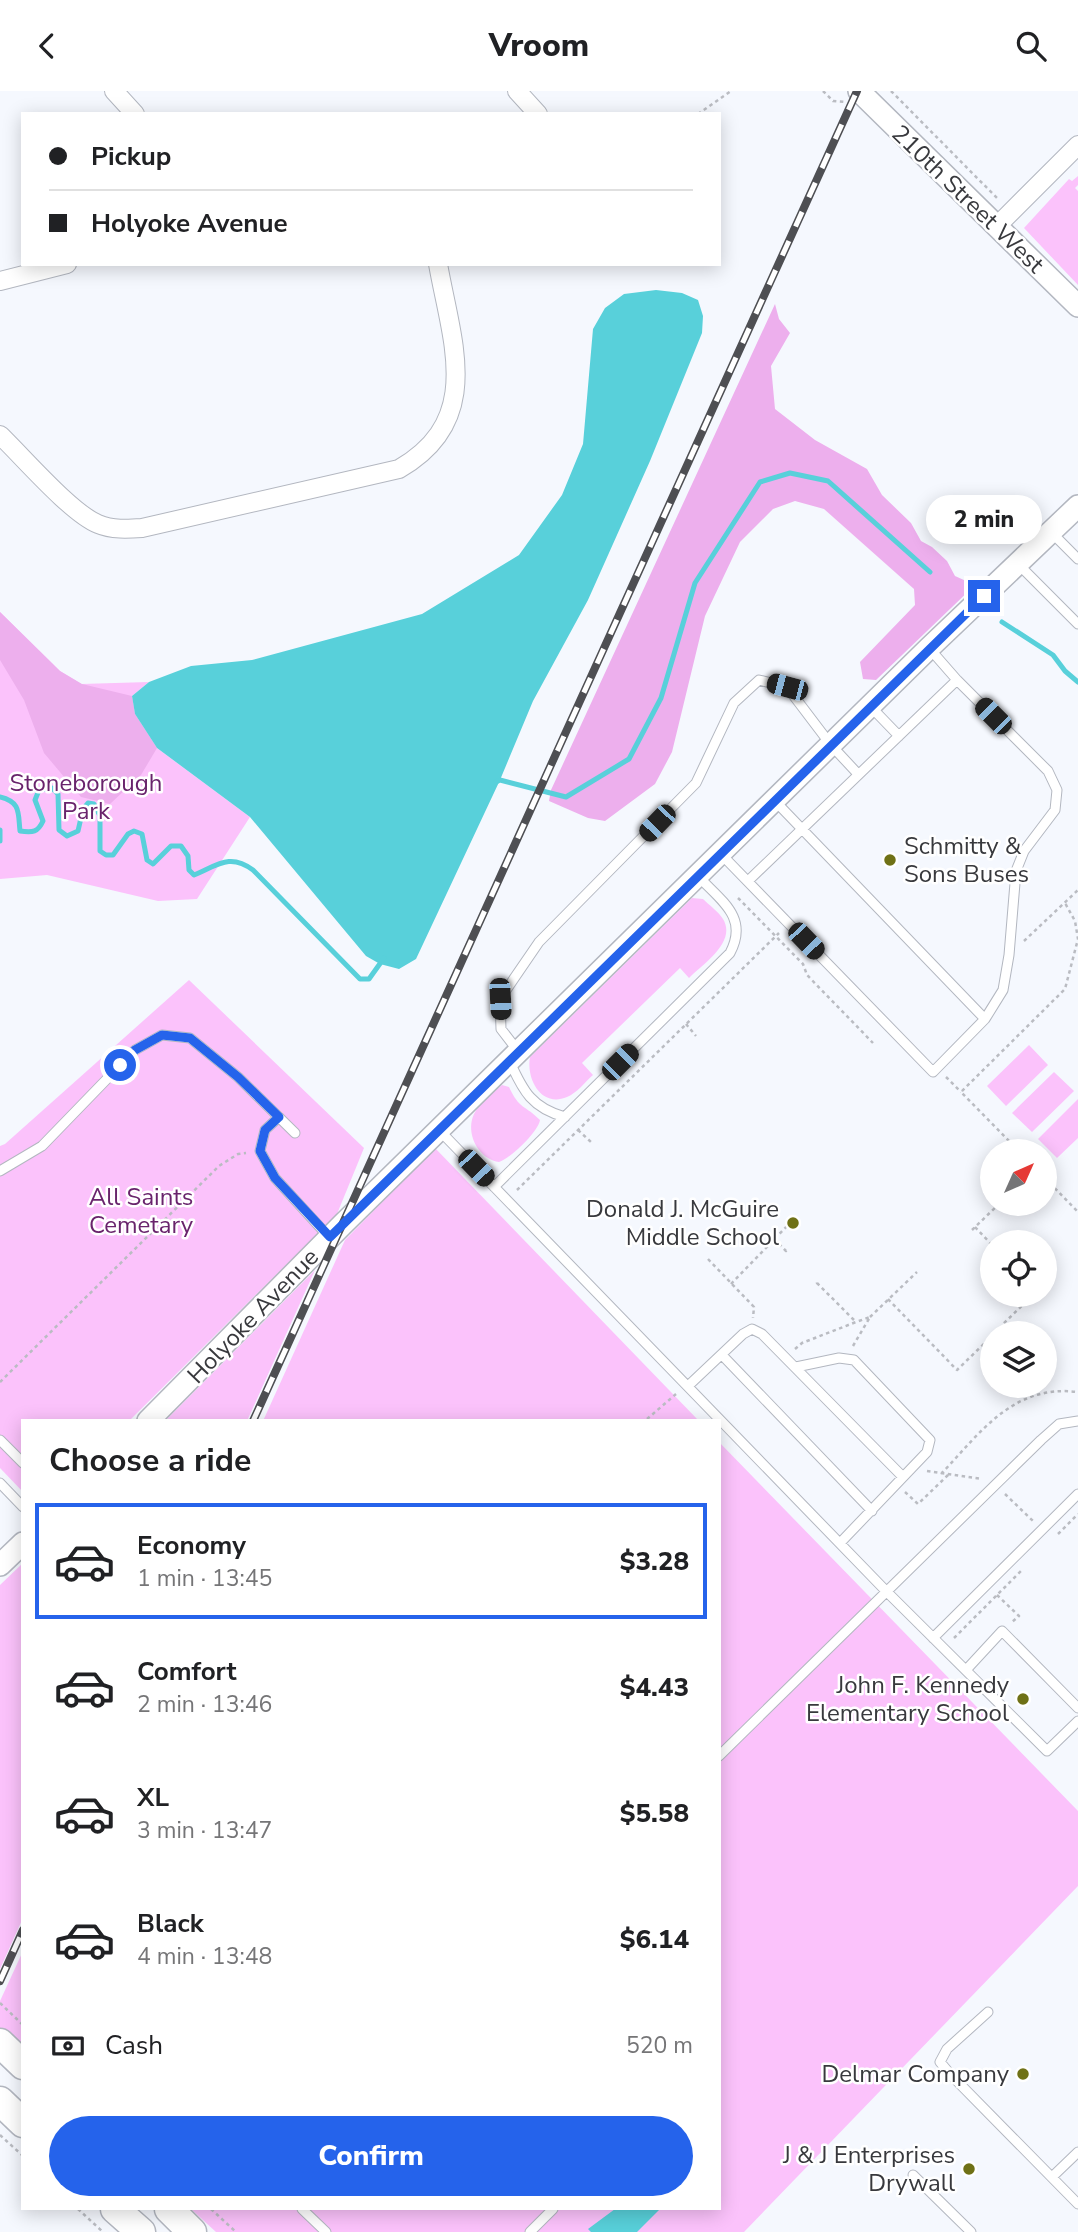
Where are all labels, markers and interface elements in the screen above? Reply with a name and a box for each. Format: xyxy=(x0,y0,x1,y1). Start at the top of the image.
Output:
text: Vroom xyxy=(489,24,589,67)
icon: back xyxy=(28,27,66,65)
icon: search xyxy=(1012,27,1050,65)
street label: 210th Street West xyxy=(885,118,1052,281)
text: Pickup xyxy=(91,139,171,174)
text: Holyoke Avenue xyxy=(91,206,288,241)
callout: 2 min xyxy=(926,495,1042,543)
text: 2 min xyxy=(954,504,1014,535)
route end xyxy=(968,580,1000,612)
car xyxy=(764,671,811,703)
car xyxy=(971,694,1016,738)
park label: Stoneborough Park xyxy=(9,767,163,827)
car xyxy=(635,801,680,845)
place label: Schmitty & Sons Buses xyxy=(904,830,1029,890)
marker: Schmitty & Sons Buses xyxy=(882,852,898,868)
car xyxy=(784,919,829,963)
car xyxy=(489,977,512,1021)
car xyxy=(598,1040,643,1084)
route start xyxy=(104,1049,136,1081)
north arrow xyxy=(980,1139,1057,1216)
map controls xyxy=(980,1139,1057,1398)
car xyxy=(454,1146,499,1190)
park label: All Saints Cemetary xyxy=(89,1181,194,1241)
place label: Donald J. McGuire Middle School xyxy=(586,1193,779,1253)
marker: Donald J. McGuire Middle School xyxy=(785,1215,801,1231)
button: locate xyxy=(980,1230,1057,1307)
street label: Holyoke Avenue xyxy=(180,1241,326,1391)
button: layers xyxy=(980,1321,1057,1398)
text: Choose a ride xyxy=(49,1439,251,1482)
text: Economy xyxy=(137,1528,246,1563)
icon: car xyxy=(53,1530,116,1593)
text: $3.28 xyxy=(620,1544,689,1579)
text: 1 min · 13:45 xyxy=(137,1563,272,1594)
text: Comfort xyxy=(137,1654,237,1689)
icon: car xyxy=(53,1656,116,1719)
place label: John F. Kennedy Elementary School xyxy=(806,1669,1010,1729)
text: $4.43 xyxy=(620,1670,689,1705)
text: 2 min · 13:46 xyxy=(137,1689,272,1720)
marker: John F. Kennedy Elementary School xyxy=(1015,1691,1031,1707)
text: XL xyxy=(137,1780,169,1815)
icon: car xyxy=(53,1782,116,1845)
text: $5.58 xyxy=(620,1796,689,1831)
text: 3 min · 13:47 xyxy=(137,1815,272,1846)
text: Black xyxy=(137,1906,204,1941)
icon: car xyxy=(53,1908,116,1971)
text: $6.14 xyxy=(620,1922,689,1957)
text: 4 min · 13:48 xyxy=(137,1941,272,1972)
icon: cash xyxy=(49,2027,87,2065)
text: Cash xyxy=(105,2028,163,2063)
text: 520 m xyxy=(626,2030,693,2061)
place label: Delmar Company xyxy=(822,2058,1010,2090)
marker: Delmar Company xyxy=(1015,2066,1031,2082)
button: Confirm xyxy=(49,2116,693,2196)
place label: J & J Enterprises Drywall xyxy=(782,2139,955,2199)
marker: J & J Enterprises Drywall xyxy=(961,2161,977,2177)

